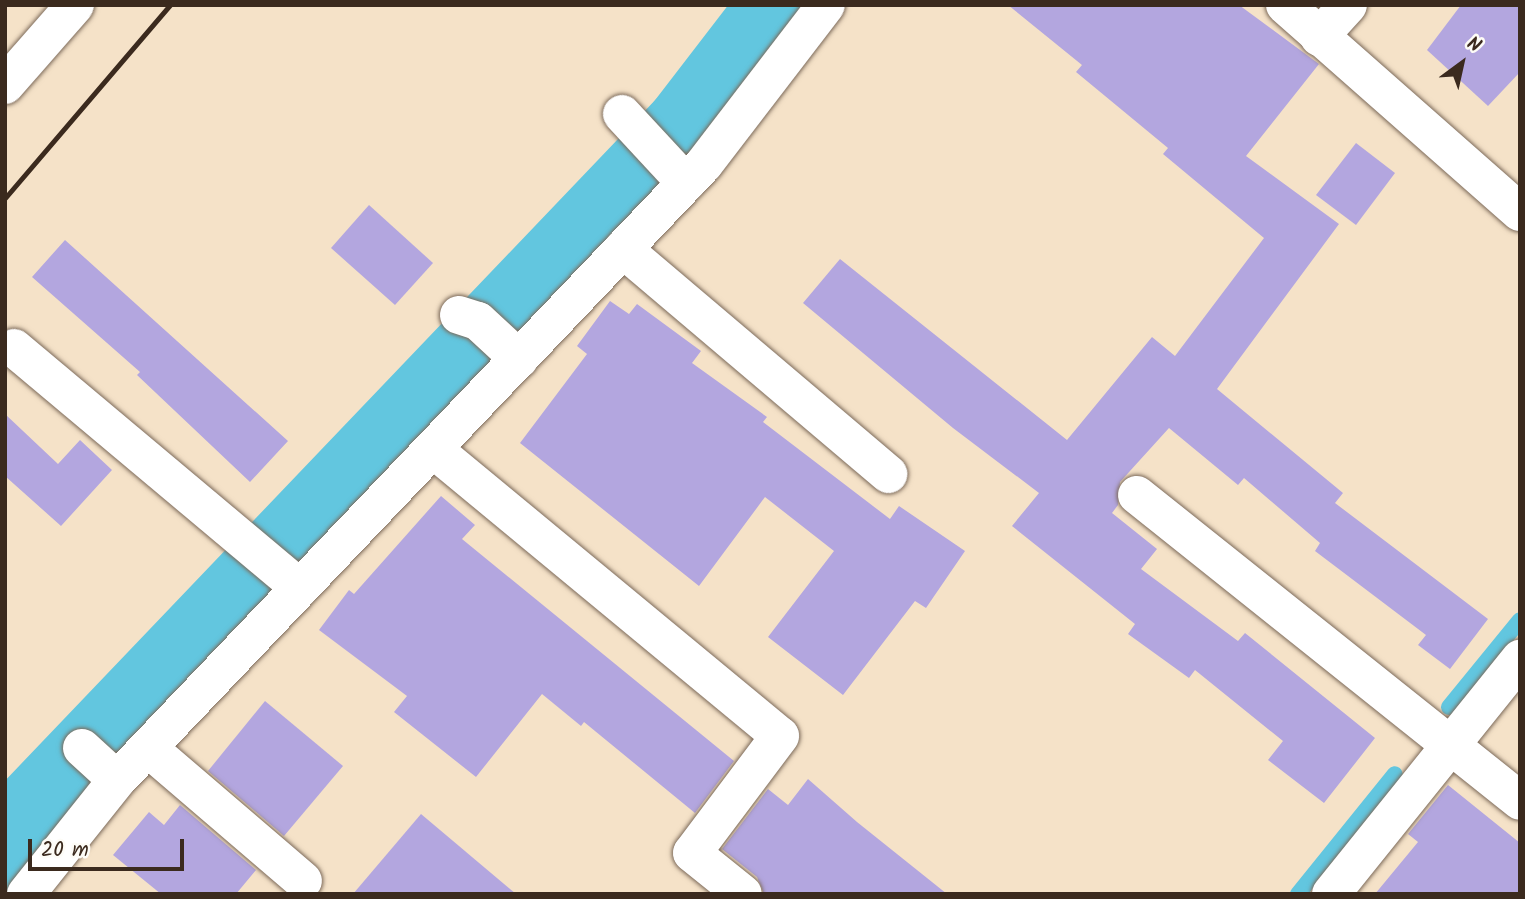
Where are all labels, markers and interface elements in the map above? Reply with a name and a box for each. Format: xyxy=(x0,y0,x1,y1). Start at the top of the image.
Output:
north arrow xyxy=(1427,28,1497,98)
text: N xyxy=(1460,30,1487,61)
scale bar xyxy=(32,825,187,869)
text: 20 m xyxy=(41,834,89,867)

